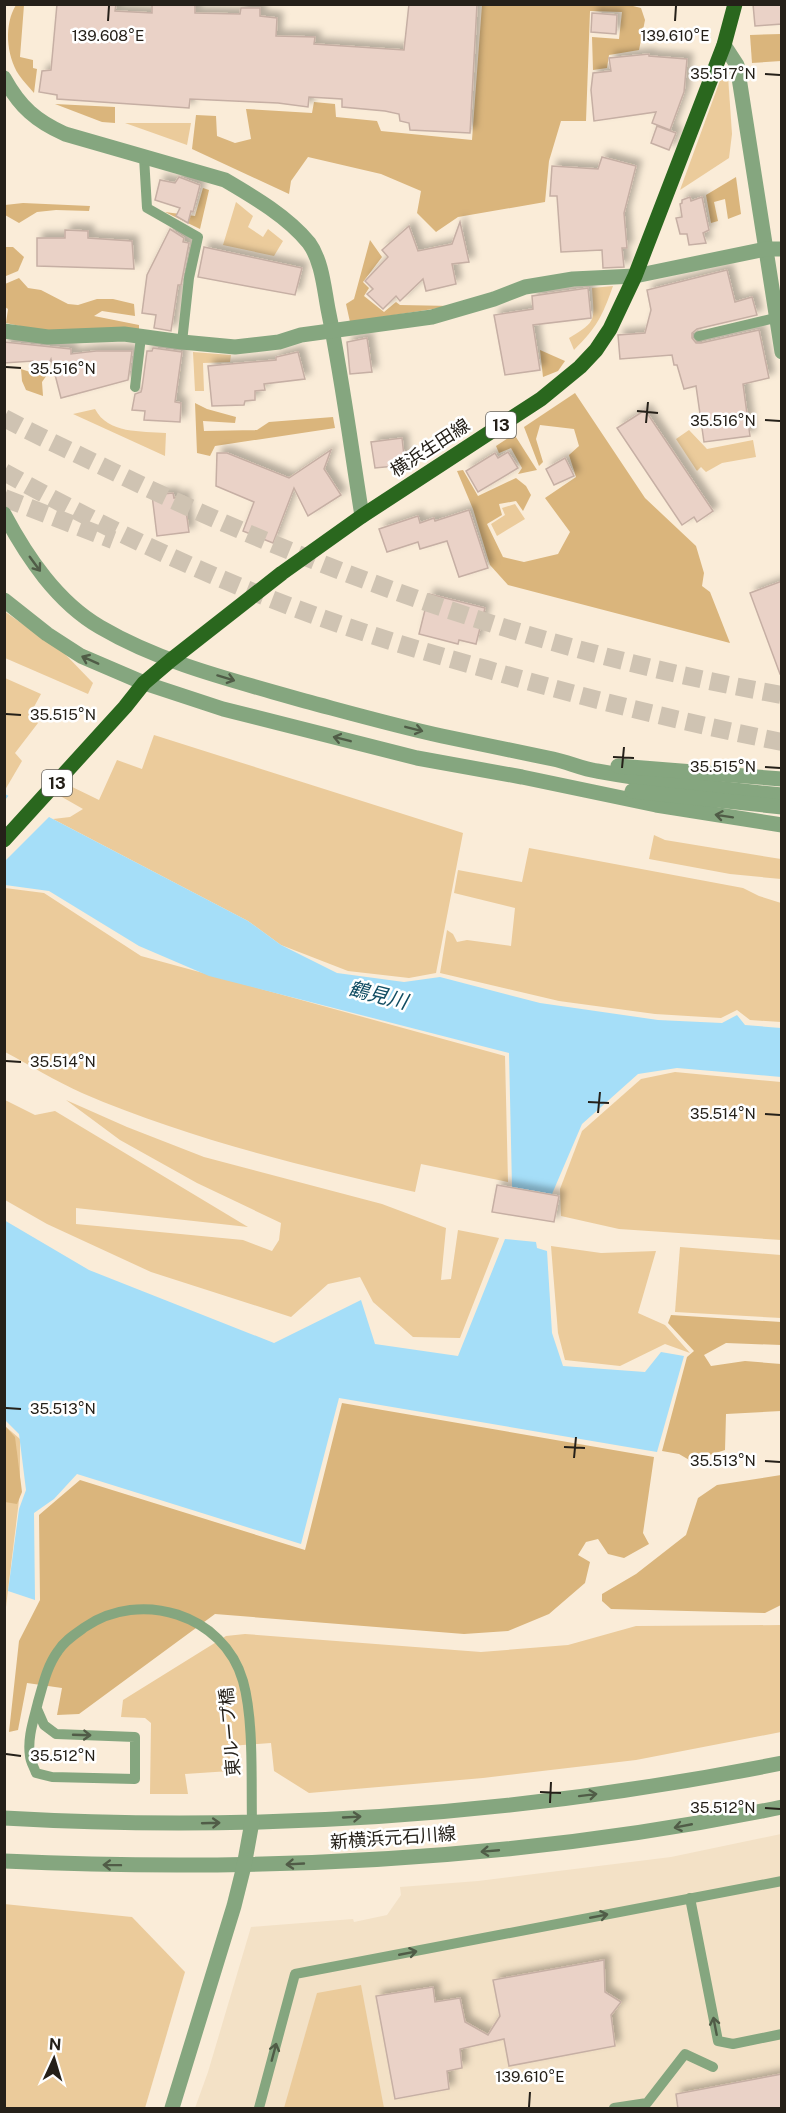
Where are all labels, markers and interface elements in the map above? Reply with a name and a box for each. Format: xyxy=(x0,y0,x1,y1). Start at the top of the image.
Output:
text: 139.608°E xyxy=(72,27,144,44)
text: 139.610°E xyxy=(640,27,710,44)
text: 35.517°N xyxy=(690,65,756,82)
text: 35.516°N xyxy=(30,360,96,377)
road number: 13 xyxy=(486,412,516,438)
text: 35.516°N xyxy=(690,412,756,429)
street label: 横浜生田線 xyxy=(386,414,473,481)
one-way arrow xyxy=(29,555,41,571)
one-way arrow xyxy=(82,653,100,665)
one-way arrow xyxy=(216,673,235,684)
text: 35.515°N xyxy=(30,706,96,723)
one-way arrow xyxy=(404,724,423,736)
one-way arrow xyxy=(332,733,351,745)
text: 35.515°N xyxy=(690,758,756,775)
road number: 13 xyxy=(42,770,72,796)
one-way arrow xyxy=(714,810,734,821)
water label: 鶴見川 xyxy=(346,976,412,1014)
text: 35.514°N xyxy=(30,1053,96,1070)
text: 35.514°N xyxy=(690,1105,756,1122)
text: 35.513°N xyxy=(30,1400,96,1417)
text: 35.513°N xyxy=(690,1452,756,1469)
street label: 東ループ橋 xyxy=(215,1687,244,1777)
one-way arrow xyxy=(72,1729,91,1741)
text: 35.512°N xyxy=(30,1747,96,1764)
one-way arrow xyxy=(578,1790,598,1801)
text: 35.512°N xyxy=(690,1799,756,1816)
one-way arrow xyxy=(342,1811,362,1822)
one-way arrow xyxy=(201,1817,221,1829)
one-way arrow xyxy=(674,1821,693,1832)
street label: 新横浜元石川線 xyxy=(329,1823,457,1852)
one-way arrow xyxy=(480,1846,500,1857)
one-way arrow xyxy=(285,1858,305,1869)
one-way arrow xyxy=(102,1859,122,1871)
one-way arrow xyxy=(589,1910,608,1921)
one-way arrow xyxy=(397,1947,417,1958)
one-way arrow xyxy=(709,2017,721,2036)
north arrow xyxy=(24,2029,84,2089)
text: N xyxy=(48,2035,62,2054)
one-way arrow xyxy=(269,2043,281,2062)
text: 139.610°E xyxy=(495,2068,565,2085)

